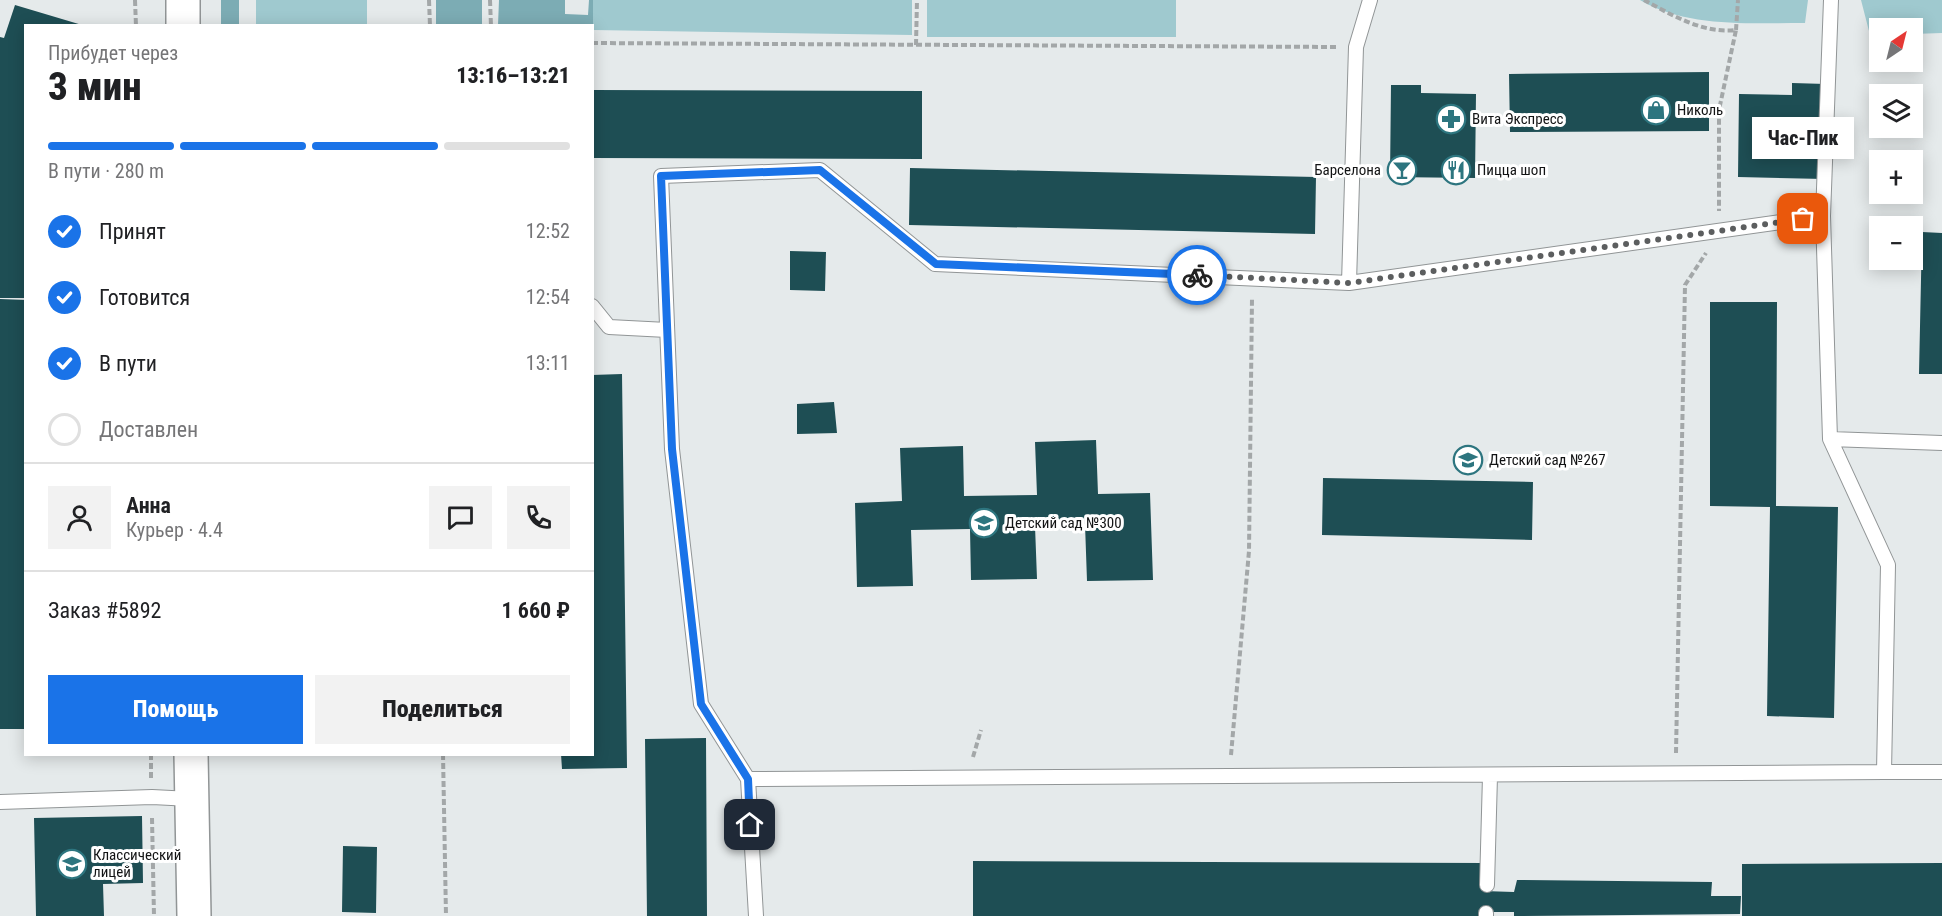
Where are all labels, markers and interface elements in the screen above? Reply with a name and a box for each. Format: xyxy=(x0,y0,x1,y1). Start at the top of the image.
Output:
north arrow xyxy=(1869,18,1923,72)
map controls xyxy=(1869,18,1923,270)
text: Прибудет через xyxy=(48,41,178,65)
text: 13:16–13:21 xyxy=(456,63,570,88)
text: 3 мин xyxy=(48,64,142,110)
button: layers xyxy=(1869,84,1923,138)
shop icon: Николь xyxy=(1640,94,1672,126)
place label: Николь xyxy=(1677,101,1723,119)
pharmacy icon: Вита Экспресс xyxy=(1435,103,1467,135)
place label: Вита Экспресс xyxy=(1472,110,1564,128)
callout: Час-Пик xyxy=(1752,117,1854,159)
text: Час-Пик xyxy=(1767,126,1839,150)
button: + xyxy=(1869,150,1923,204)
bar icon: Барселона xyxy=(1386,154,1418,186)
restaurant icon: Пицца шоп xyxy=(1440,154,1472,186)
text: В пути · 280 m xyxy=(48,159,164,183)
place label: Барселона xyxy=(1314,161,1381,179)
place label: Пицца шоп xyxy=(1477,161,1546,179)
pin xyxy=(1777,193,1828,244)
icon: bag xyxy=(1786,202,1819,235)
icon: check xyxy=(48,215,81,248)
button: − xyxy=(1869,216,1923,270)
text: Принят xyxy=(99,219,166,244)
text: 12:52 xyxy=(526,219,570,243)
courier xyxy=(1167,245,1227,305)
icon: bike xyxy=(1181,259,1214,292)
icon: check xyxy=(48,281,81,314)
text: Готовится xyxy=(99,285,190,310)
text: 12:54 xyxy=(526,285,570,309)
icon: check xyxy=(48,347,81,380)
text: В пути xyxy=(99,351,157,376)
text: 13:11 xyxy=(526,351,570,375)
text: Доставлен xyxy=(99,417,198,442)
school or university icon: Детский сад №267 xyxy=(1452,444,1484,476)
place label: Детский сад №267 xyxy=(1489,451,1606,469)
button: person xyxy=(48,486,111,549)
button: chat xyxy=(429,486,492,549)
button: phone xyxy=(507,486,570,549)
text: Анна xyxy=(126,493,171,518)
school or university icon: Детский сад №300 xyxy=(968,507,1000,539)
place label: Детский сад №300 xyxy=(1005,514,1122,532)
text: Курьер · 4.4 xyxy=(126,518,223,542)
text: Заказ #5892 xyxy=(48,598,161,623)
text: 1 660 ₽ xyxy=(502,598,570,623)
button: Помощь xyxy=(48,675,303,744)
button: Поделиться xyxy=(315,675,570,744)
pin xyxy=(724,799,775,850)
icon: home xyxy=(733,808,766,841)
place label: Классический лицей xyxy=(93,846,181,881)
school or university icon: Классический лицей xyxy=(56,848,88,880)

